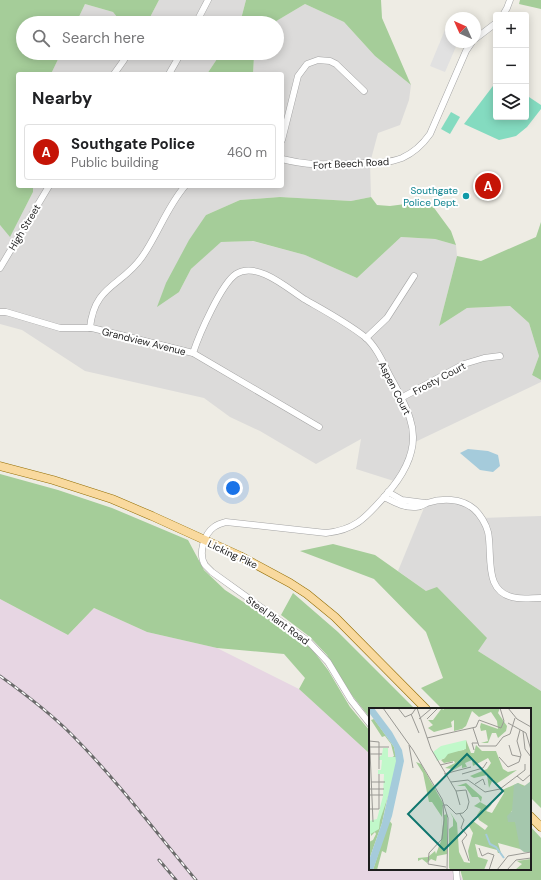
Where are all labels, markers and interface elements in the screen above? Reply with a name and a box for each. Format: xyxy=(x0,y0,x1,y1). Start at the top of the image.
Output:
north arrow xyxy=(445,12,481,48)
map controls xyxy=(493,12,529,120)
button: + xyxy=(493,12,529,48)
search box xyxy=(16,16,284,60)
icon: search xyxy=(30,27,52,49)
text: Search here xyxy=(62,28,145,48)
button: − xyxy=(493,48,529,84)
button: layers xyxy=(493,84,529,120)
text: Nearby xyxy=(32,87,92,109)
text: Southgate Police xyxy=(71,134,195,154)
text: A xyxy=(41,144,51,161)
text: 460 m xyxy=(227,144,267,161)
text: Public building xyxy=(71,154,159,171)
street label: Fort Beech Road xyxy=(313,155,389,172)
pin: A xyxy=(475,171,501,201)
place label: Southgate Police Dept. xyxy=(403,184,458,209)
marker: Southgate Police Dept. xyxy=(461,191,471,201)
street label: High Street xyxy=(6,202,43,253)
street label: Grandview Avenue xyxy=(101,325,188,358)
street label: Aspen Court xyxy=(375,359,414,417)
street label: Frosty Court xyxy=(410,359,468,398)
your location xyxy=(223,478,243,498)
street label: Licking Pike xyxy=(206,537,260,572)
street label: Steel Plant Road xyxy=(244,593,312,648)
inset map xyxy=(369,708,531,870)

